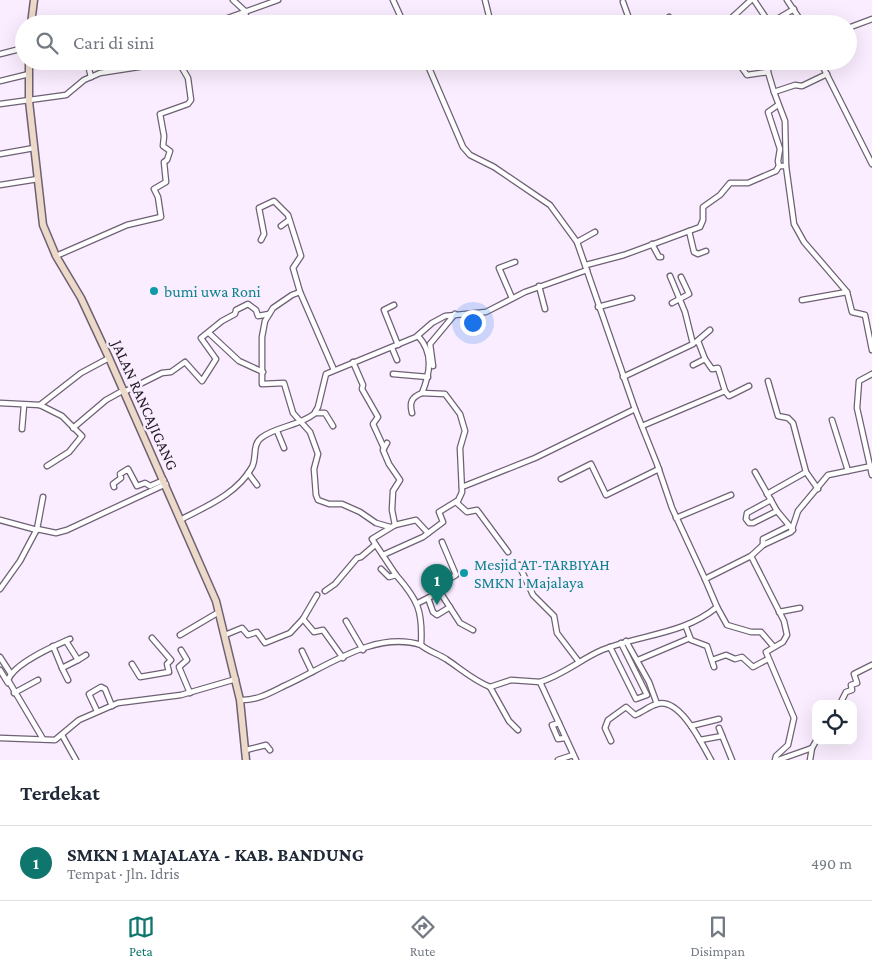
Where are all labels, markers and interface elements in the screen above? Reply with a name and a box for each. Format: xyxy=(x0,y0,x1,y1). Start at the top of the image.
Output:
search box xyxy=(15,15,857,70)
icon: search xyxy=(33,29,61,57)
text: Cari di sini xyxy=(73,32,154,53)
place label: bumi uwa Roni xyxy=(164,283,261,300)
marker: bumi uwa Roni xyxy=(148,285,160,297)
your location xyxy=(460,310,486,336)
street label: JALAN RANCAJIGANG xyxy=(107,336,181,473)
place label: Mesjid AT-TARBIYAH SMKN 1 Majalaya xyxy=(474,556,610,592)
pin: 1 xyxy=(421,564,453,605)
marker: Mesjid AT-TARBIYAH SMKN 1 Majalaya xyxy=(458,567,470,579)
map controls xyxy=(812,700,857,745)
button: locate xyxy=(812,700,857,745)
text: Terdekat xyxy=(20,781,100,805)
text: SMKN 1 MAJALAYA - KAB. BANDUNG xyxy=(67,844,364,865)
text: 1 xyxy=(33,855,39,872)
text: 490 m xyxy=(811,855,852,872)
text: Tempat · Jln. Idris xyxy=(67,865,180,882)
tab: Peta xyxy=(127,913,155,959)
tab: Rute xyxy=(409,913,437,959)
tab: Disimpan xyxy=(690,913,745,959)

